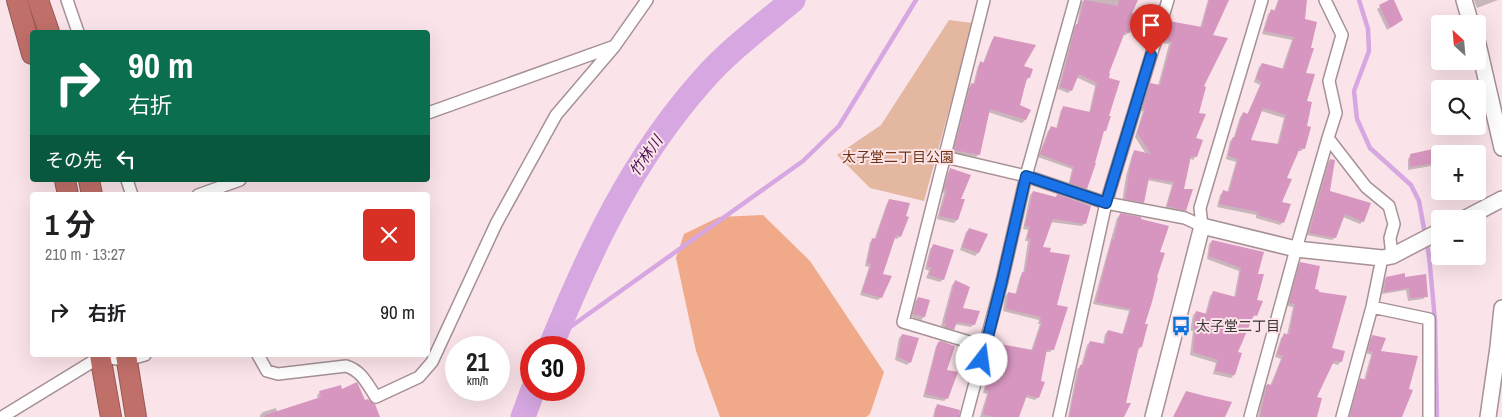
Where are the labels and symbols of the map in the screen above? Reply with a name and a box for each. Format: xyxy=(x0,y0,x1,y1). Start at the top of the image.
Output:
pin xyxy=(1130,4,1172,55)
north arrow xyxy=(1431,15,1486,70)
water label: 竹林川 xyxy=(624,130,668,180)
park label: 太子堂二丁目公園 xyxy=(842,148,954,166)
bus stop icon: 太子堂二丁目 xyxy=(1170,315,1192,337)
place label: 太子堂二丁目 xyxy=(1196,317,1280,335)
position arrow xyxy=(955,333,1007,385)
speed limit sign: 30 xyxy=(520,336,585,401)

